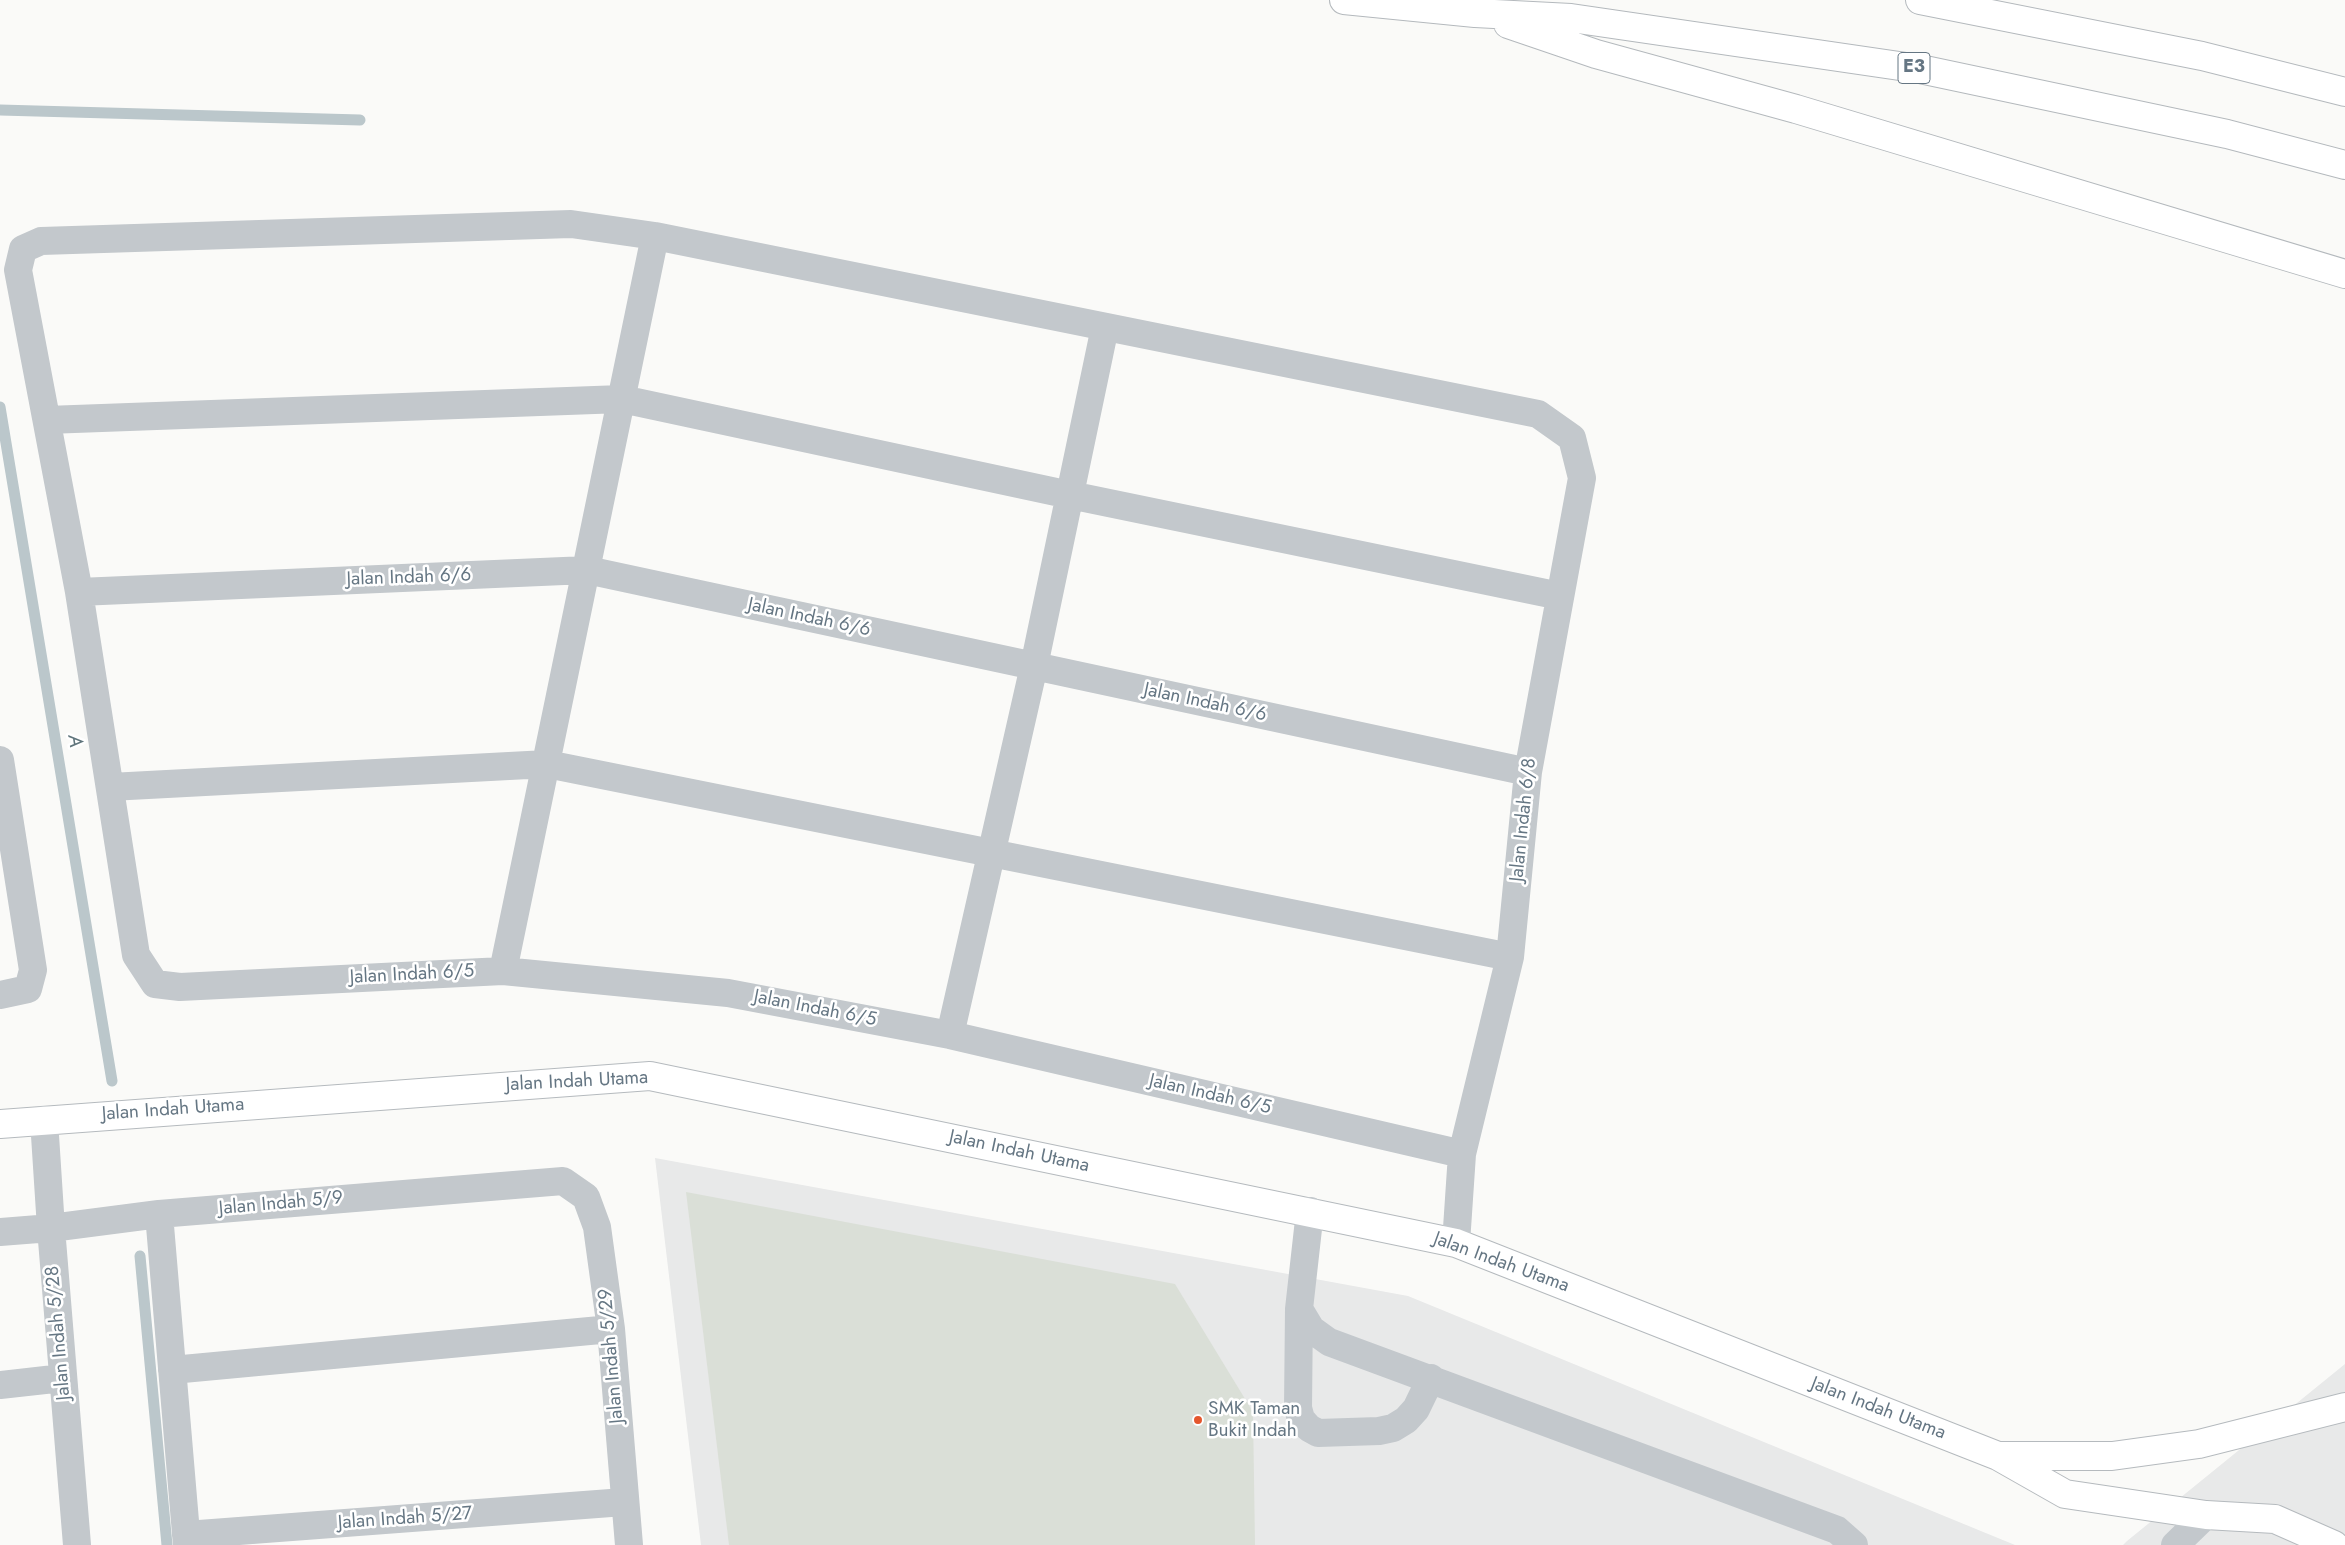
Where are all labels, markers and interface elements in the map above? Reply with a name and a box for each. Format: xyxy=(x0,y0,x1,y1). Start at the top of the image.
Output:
road number: E3 xyxy=(1898,52,1930,84)
street label: Jalan Indah 6/6 xyxy=(346,564,472,592)
street label: Jalan Indah 6/6 xyxy=(746,594,872,642)
street label: Jalan Indah 6/6 xyxy=(1142,679,1268,727)
water label: A xyxy=(61,733,87,749)
street label: Jalan Indah 6/8 xyxy=(1506,757,1542,883)
street label: Jalan Indah 6/5 xyxy=(349,960,475,990)
street label: Jalan Indah 6/5 xyxy=(752,986,878,1032)
street label: Jalan Indah Utama xyxy=(505,1067,649,1097)
street label: Jalan Indah 6/5 xyxy=(1147,1070,1273,1120)
street label: Jalan Indah Utama xyxy=(101,1094,245,1126)
street label: Jalan Indah Utama xyxy=(947,1126,1091,1178)
street label: Jalan Indah 5/9 xyxy=(218,1187,344,1221)
street label: Jalan Indah Utama xyxy=(1430,1228,1572,1298)
street label: Jalan Indah 5/28 xyxy=(42,1265,76,1401)
street label: Jalan Indah 5/29 xyxy=(595,1288,629,1424)
street label: Jalan Indah Utama xyxy=(1807,1373,1949,1445)
place label: SMK Taman Bukit Indah xyxy=(1208,1398,1300,1442)
marker: SMK Taman Bukit Indah xyxy=(1192,1414,1204,1426)
street label: Jalan Indah 5/27 xyxy=(337,1503,473,1535)

